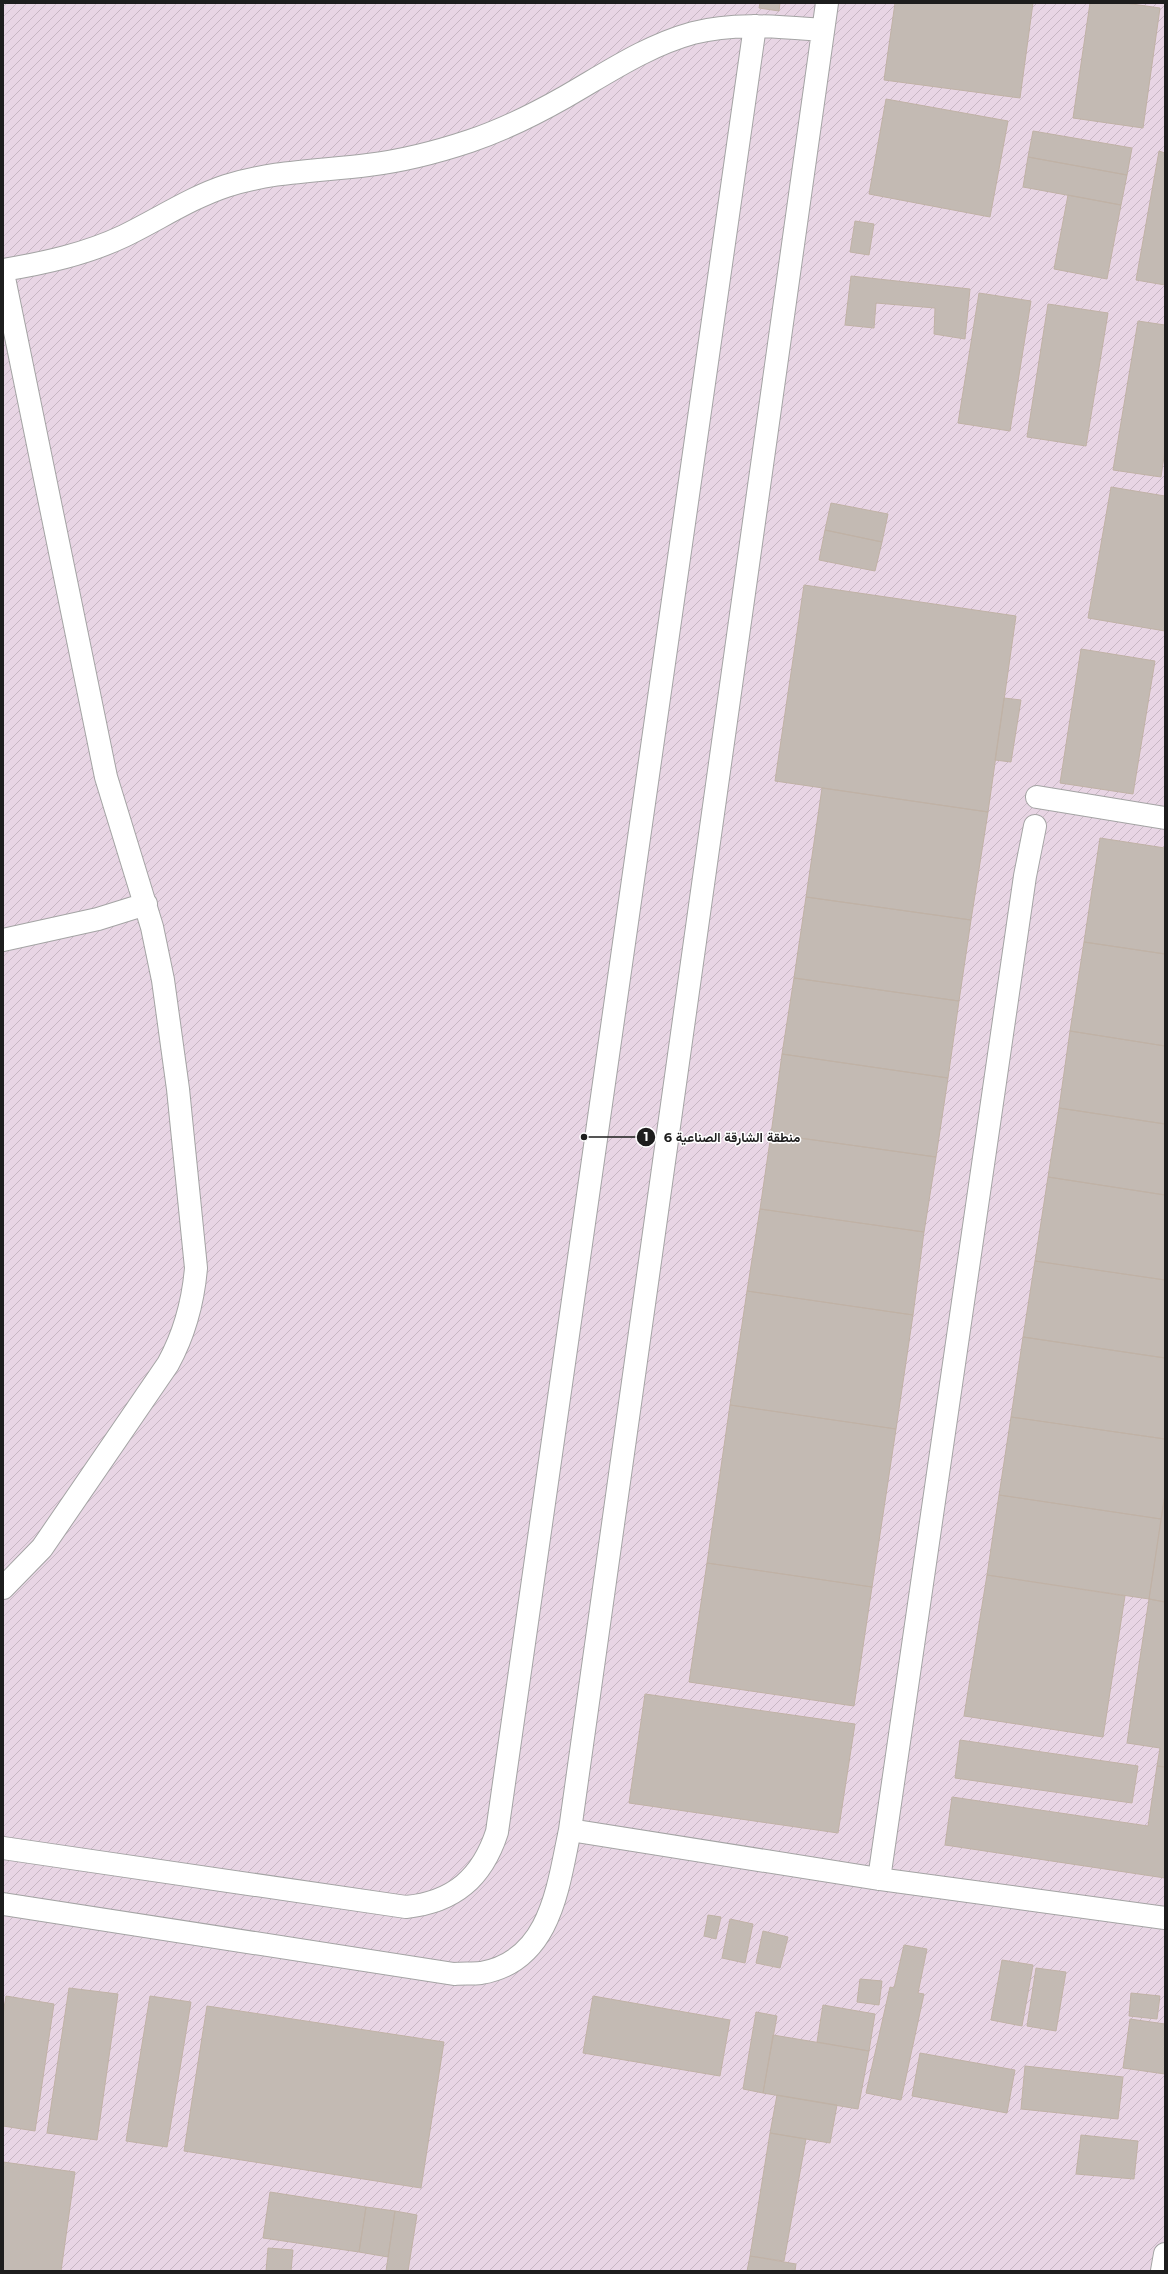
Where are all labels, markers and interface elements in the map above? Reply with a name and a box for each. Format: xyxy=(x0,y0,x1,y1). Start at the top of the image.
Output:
callout: منطقة الشارقة الصناعية 6 xyxy=(636,1124,808,1150)
text: 1 xyxy=(644,1129,648,1144)
text: منطقة الشارقة الصناعية 6 xyxy=(664,1129,800,1146)

